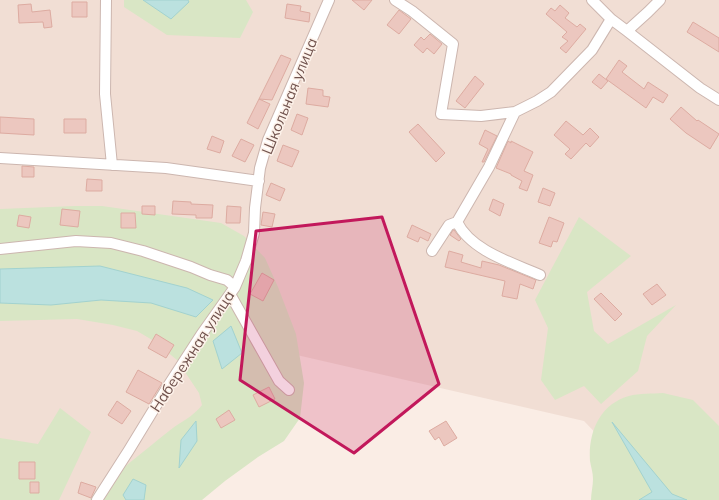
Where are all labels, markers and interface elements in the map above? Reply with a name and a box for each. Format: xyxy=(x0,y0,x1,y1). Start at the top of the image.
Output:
street label: Школьная улица xyxy=(257,35,321,157)
street label: Набережная улица xyxy=(146,287,238,415)

